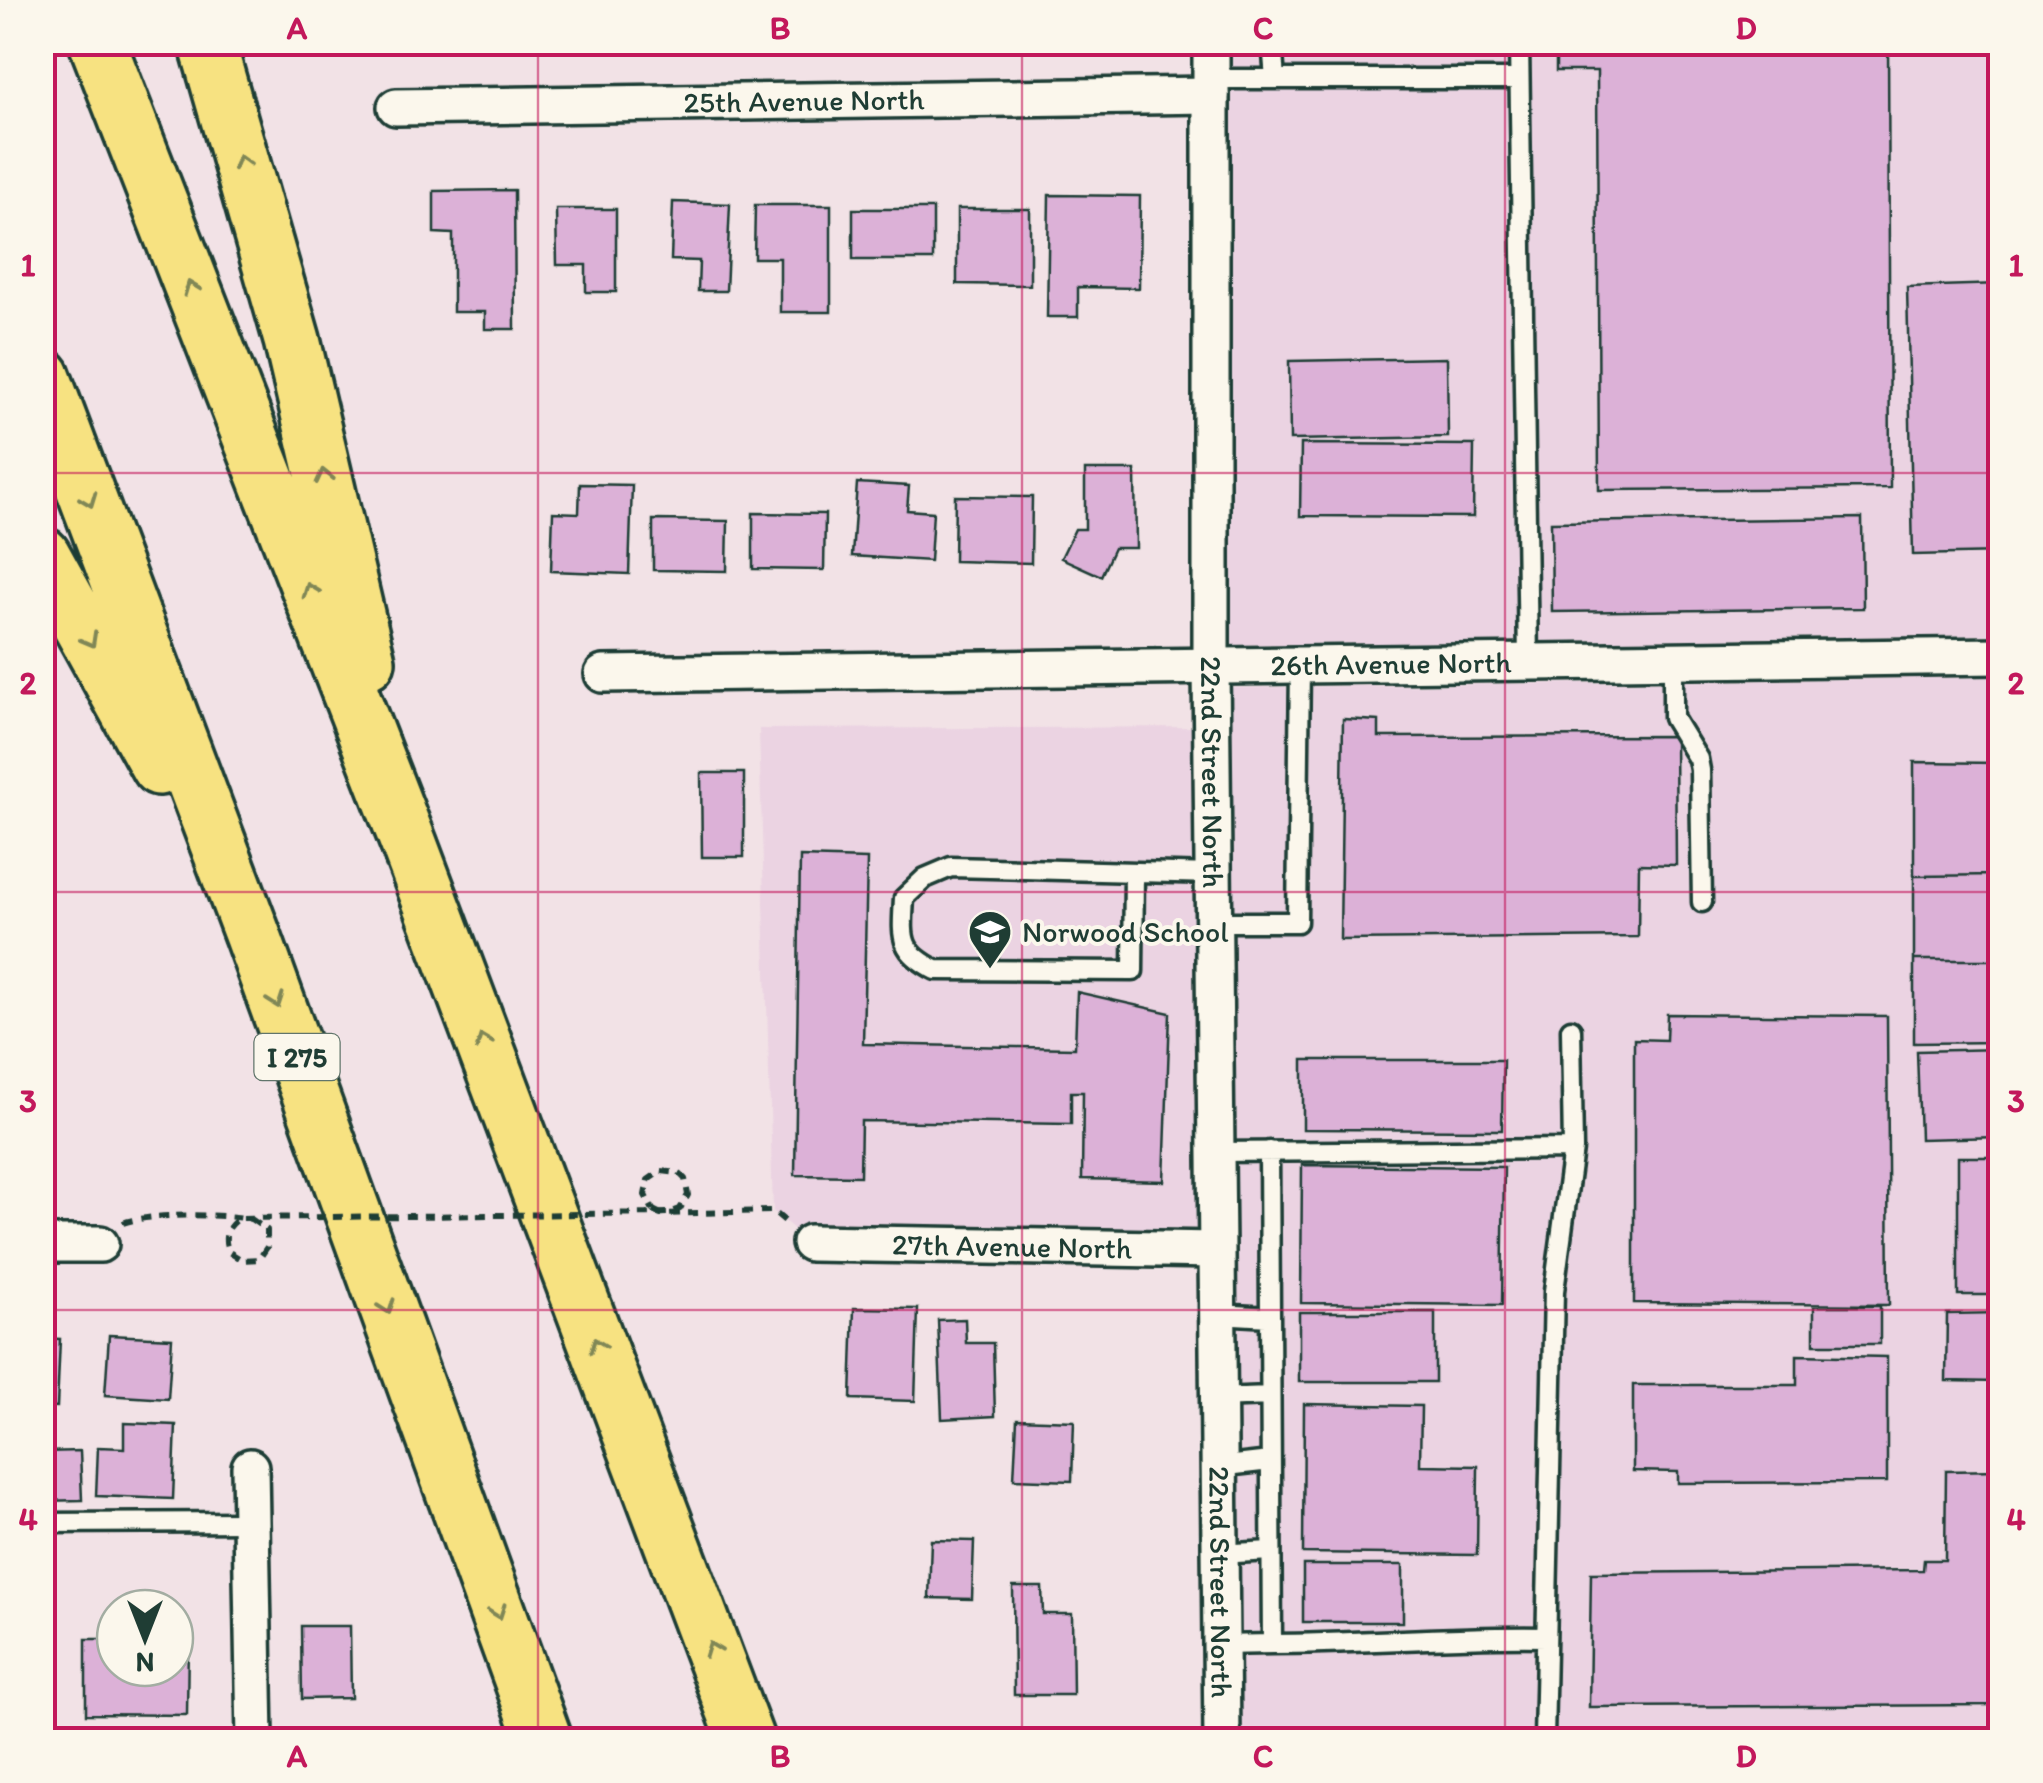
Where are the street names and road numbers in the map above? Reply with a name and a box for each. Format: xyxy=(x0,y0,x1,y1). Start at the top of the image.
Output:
street label: 25th Avenue North xyxy=(683,80,925,121)
street label: 26th Avenue North xyxy=(1270,643,1512,683)
street label: 22nd Street North xyxy=(1193,656,1232,888)
road number: I 275 xyxy=(254,1034,340,1080)
street label: 27th Avenue North xyxy=(891,1225,1132,1267)
street label: 22nd Street North xyxy=(1201,1466,1241,1698)

